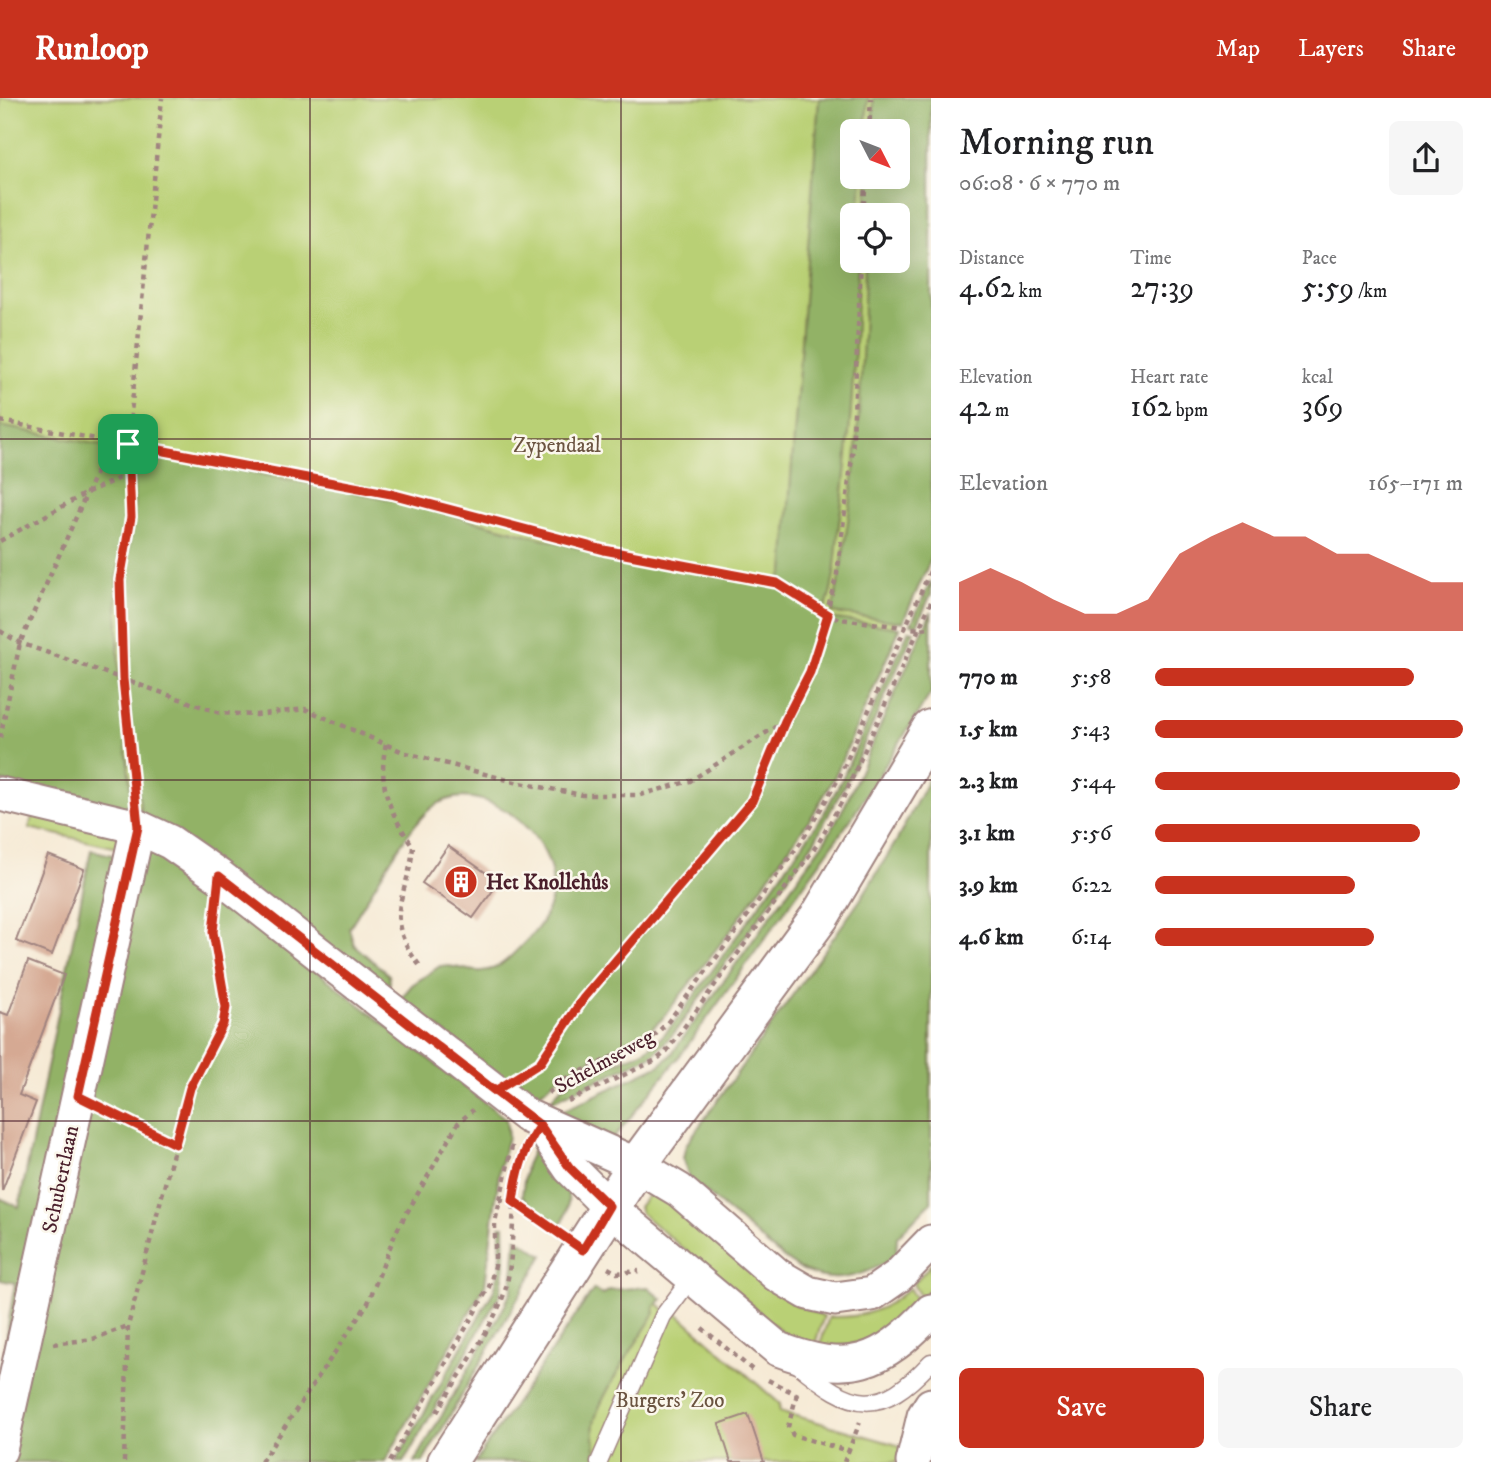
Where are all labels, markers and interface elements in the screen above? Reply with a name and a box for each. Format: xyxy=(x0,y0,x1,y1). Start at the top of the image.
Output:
text: Runloop xyxy=(35,29,149,70)
text: Map xyxy=(1216,34,1260,64)
text: Layers xyxy=(1298,34,1364,64)
text: Share xyxy=(1402,34,1456,64)
north arrow xyxy=(840,119,910,189)
map controls xyxy=(840,119,910,273)
text: Morning run xyxy=(959,119,1154,167)
button: share xyxy=(1389,121,1463,195)
text: 06:08 · 6 × 770 m xyxy=(959,169,1120,198)
button: locate xyxy=(840,203,910,273)
text: Distance xyxy=(959,247,1024,270)
text: Time xyxy=(1130,247,1172,270)
text: Pace xyxy=(1302,247,1337,270)
text: 4.62 xyxy=(959,270,1014,307)
text: 27:39 xyxy=(1130,270,1194,307)
text: 5:59 xyxy=(1302,270,1354,307)
text: km xyxy=(1014,280,1042,303)
text: /km xyxy=(1354,280,1387,303)
text: Elevation xyxy=(959,366,1033,389)
text: Heart rate xyxy=(1130,366,1208,389)
text: kcal xyxy=(1302,366,1333,389)
text: 42 xyxy=(959,389,991,426)
text: 162 xyxy=(1130,389,1172,426)
text: 369 xyxy=(1302,389,1343,426)
text: m xyxy=(991,399,1009,422)
text: bpm xyxy=(1172,399,1208,422)
pin xyxy=(98,414,158,474)
icon: arrive xyxy=(109,425,147,463)
park label: Zypendaal xyxy=(513,433,602,459)
text: Elevation xyxy=(959,469,1048,498)
text: 165–171 m xyxy=(1368,469,1463,498)
text: 770 m xyxy=(959,663,1018,692)
text: 5:58 xyxy=(1071,663,1111,692)
text: 1.5 km xyxy=(959,715,1018,744)
text: 5:43 xyxy=(1071,715,1110,744)
text: 2.3 km xyxy=(959,767,1018,796)
text: 5:44 xyxy=(1071,767,1115,796)
text: 3.1 km xyxy=(959,819,1015,848)
text: 5:56 xyxy=(1071,819,1112,848)
building icon: Het Knollehûs xyxy=(442,863,480,901)
place label: Het Knollehûs xyxy=(486,870,608,896)
text: 3.9 km xyxy=(959,871,1018,900)
text: 6:22 xyxy=(1071,871,1112,900)
text: 4.6 km xyxy=(959,923,1024,952)
text: 6:14 xyxy=(1071,923,1111,952)
street label: Schelmseweg xyxy=(550,1024,659,1100)
street label: Schubertlaan xyxy=(37,1123,85,1235)
button: Save xyxy=(959,1368,1204,1448)
button: Share xyxy=(1218,1368,1463,1448)
park label: Burgers' Zoo xyxy=(616,1388,724,1414)

